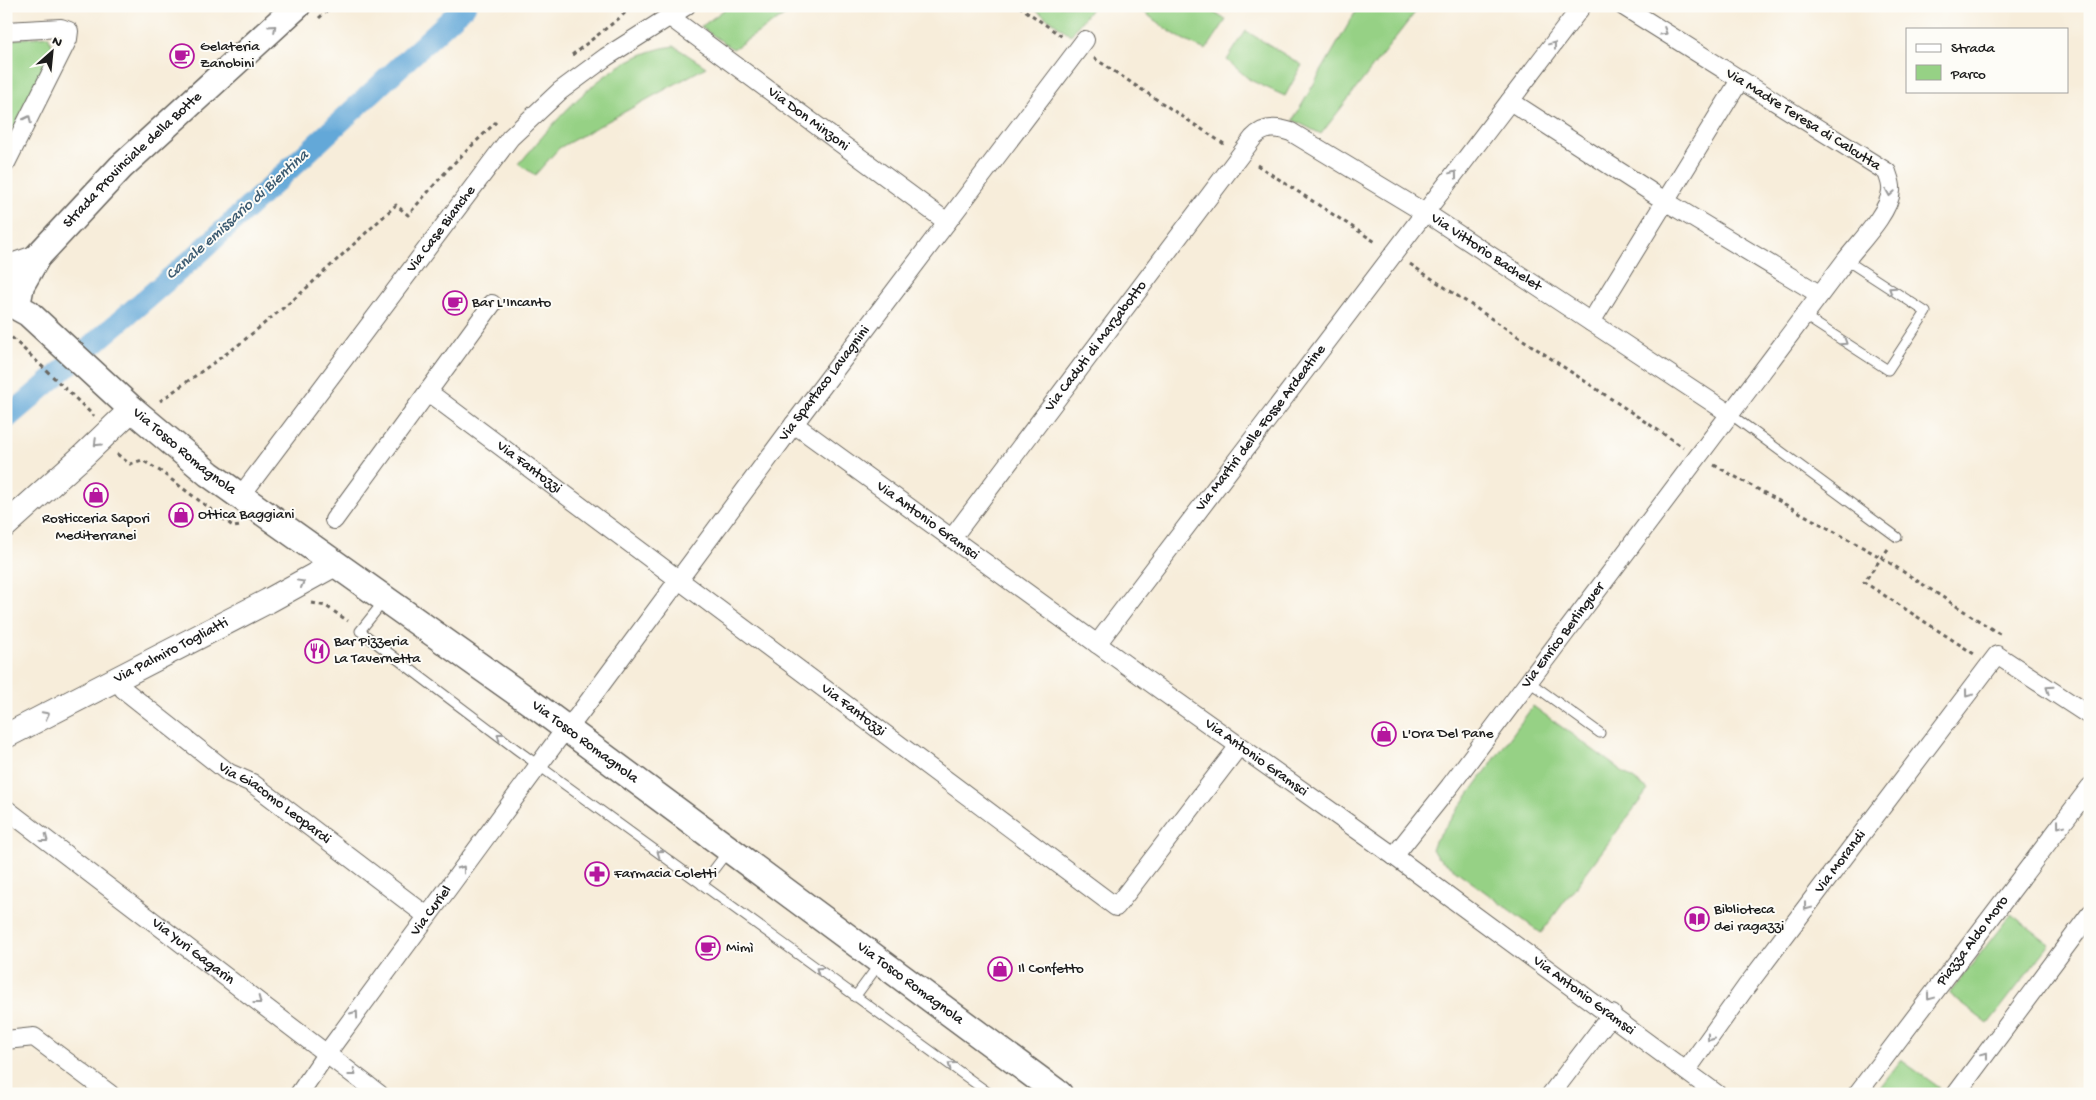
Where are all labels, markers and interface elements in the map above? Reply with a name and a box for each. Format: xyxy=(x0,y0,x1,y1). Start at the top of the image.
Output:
one-way arrow xyxy=(268,25,277,34)
one-way arrow xyxy=(1658,26,1667,35)
north arrow xyxy=(28,28,78,78)
legend xyxy=(1906,28,2068,92)
text: N xyxy=(49,33,65,52)
place label: Gelateria Zanobini xyxy=(200,38,260,73)
text: Strada xyxy=(1951,40,1996,58)
one-way arrow xyxy=(1547,42,1555,51)
cafe icon: Gelateria Zanobini xyxy=(169,43,195,69)
street label: Via Madre Teresa di Calcutta xyxy=(1721,64,1885,176)
text: Parco xyxy=(1950,66,1986,84)
street label: Via Don Minzoni xyxy=(763,83,853,156)
street label: Strada Provinciale della Botte xyxy=(59,88,206,232)
one-way arrow xyxy=(22,115,32,124)
water label: Canale emissario di Bientina xyxy=(163,146,314,285)
one-way arrow xyxy=(1449,171,1457,180)
street label: Via Case Bianche xyxy=(402,182,480,277)
one-way arrow xyxy=(1885,189,1895,198)
street label: Via Vittorio Bachelet xyxy=(1426,209,1546,297)
street label: Via Caduti di Marzabotto xyxy=(1041,277,1151,416)
one-way arrow xyxy=(1888,287,1898,296)
cafe icon: Bar L'Incanto xyxy=(442,290,468,316)
place label: Bar L'Incanto xyxy=(471,294,552,312)
street label: Via Spartaco Lavagnini xyxy=(775,322,874,446)
one-way arrow xyxy=(1839,335,1848,345)
street label: Via Martiri delle Fosse Ardeatine xyxy=(1191,341,1330,516)
street label: Via Tosco Romagnola xyxy=(128,403,240,500)
one-way arrow xyxy=(93,437,102,446)
street label: Via Fantozzi xyxy=(492,437,565,498)
street label: Via Antonio Gramsci xyxy=(872,477,983,564)
shop icon: Rosticceria Sapori Mediterranei xyxy=(83,482,109,508)
shop icon: Ottica Baggiani xyxy=(168,502,194,528)
place label: Ottica Baggiani xyxy=(198,506,295,524)
place label: Rosticceria Sapori Mediterranei xyxy=(42,510,150,545)
street label: Via Enrico Berlinguer xyxy=(1517,578,1610,693)
one-way arrow xyxy=(296,579,305,589)
street label: Via Palmiro Togliatti xyxy=(110,614,232,688)
place label: Bar Pizzeria La Tavernetta xyxy=(333,633,421,668)
restaurant icon: Bar Pizzeria La Tavernetta xyxy=(304,638,330,664)
street label: Via Fantozzi xyxy=(816,679,889,741)
one-way arrow xyxy=(2046,686,2055,695)
one-way arrow xyxy=(1965,688,1974,698)
street label: Via Tosco Romagnola xyxy=(527,696,642,788)
one-way arrow xyxy=(41,711,50,721)
street label: Via Antonio Gramsci xyxy=(1200,714,1311,801)
shop icon: L'Ora Del Pane xyxy=(1371,721,1397,747)
place label: L'Ora Del Pane xyxy=(1402,725,1494,743)
one-way arrow xyxy=(497,734,506,742)
street label: Via Giacomo Leopardi xyxy=(213,758,334,849)
one-way arrow xyxy=(2057,820,2066,829)
street label: Via Morandi xyxy=(1810,827,1870,898)
one-way arrow xyxy=(39,833,48,841)
one-way arrow xyxy=(657,851,666,859)
pharmacy icon: Farmacia Coletti xyxy=(584,861,610,887)
one-way arrow xyxy=(456,865,465,875)
place label: Farmacia Coletti xyxy=(613,865,717,883)
street label: Via Curiel xyxy=(406,882,456,941)
street label: Piazza Aldo Moro xyxy=(1932,892,2013,991)
place label: Biblioteca dei ragazzi xyxy=(1713,901,1784,936)
one-way arrow xyxy=(1804,901,1813,911)
library icon: Biblioteca dei ragazzi xyxy=(1684,906,1710,932)
street label: Via Yuri Gagarin xyxy=(147,914,238,989)
cafe icon: Mimì xyxy=(695,935,721,961)
street label: Via Tosco Romagnola xyxy=(852,937,968,1029)
place label: Mimì xyxy=(726,939,754,957)
street label: Via Antonio Gramsci xyxy=(1528,952,1639,1039)
shop icon: Il Confetto xyxy=(987,956,1013,982)
place label: Il Confetto xyxy=(1018,960,1084,978)
one-way arrow xyxy=(815,967,825,976)
one-way arrow xyxy=(1927,991,1936,1001)
one-way arrow xyxy=(252,995,261,1003)
one-way arrow xyxy=(350,1011,358,1020)
one-way arrow xyxy=(1707,1032,1716,1042)
one-way arrow xyxy=(1979,1051,1988,1061)
one-way arrow xyxy=(947,1062,957,1071)
one-way arrow xyxy=(347,1068,356,1076)

